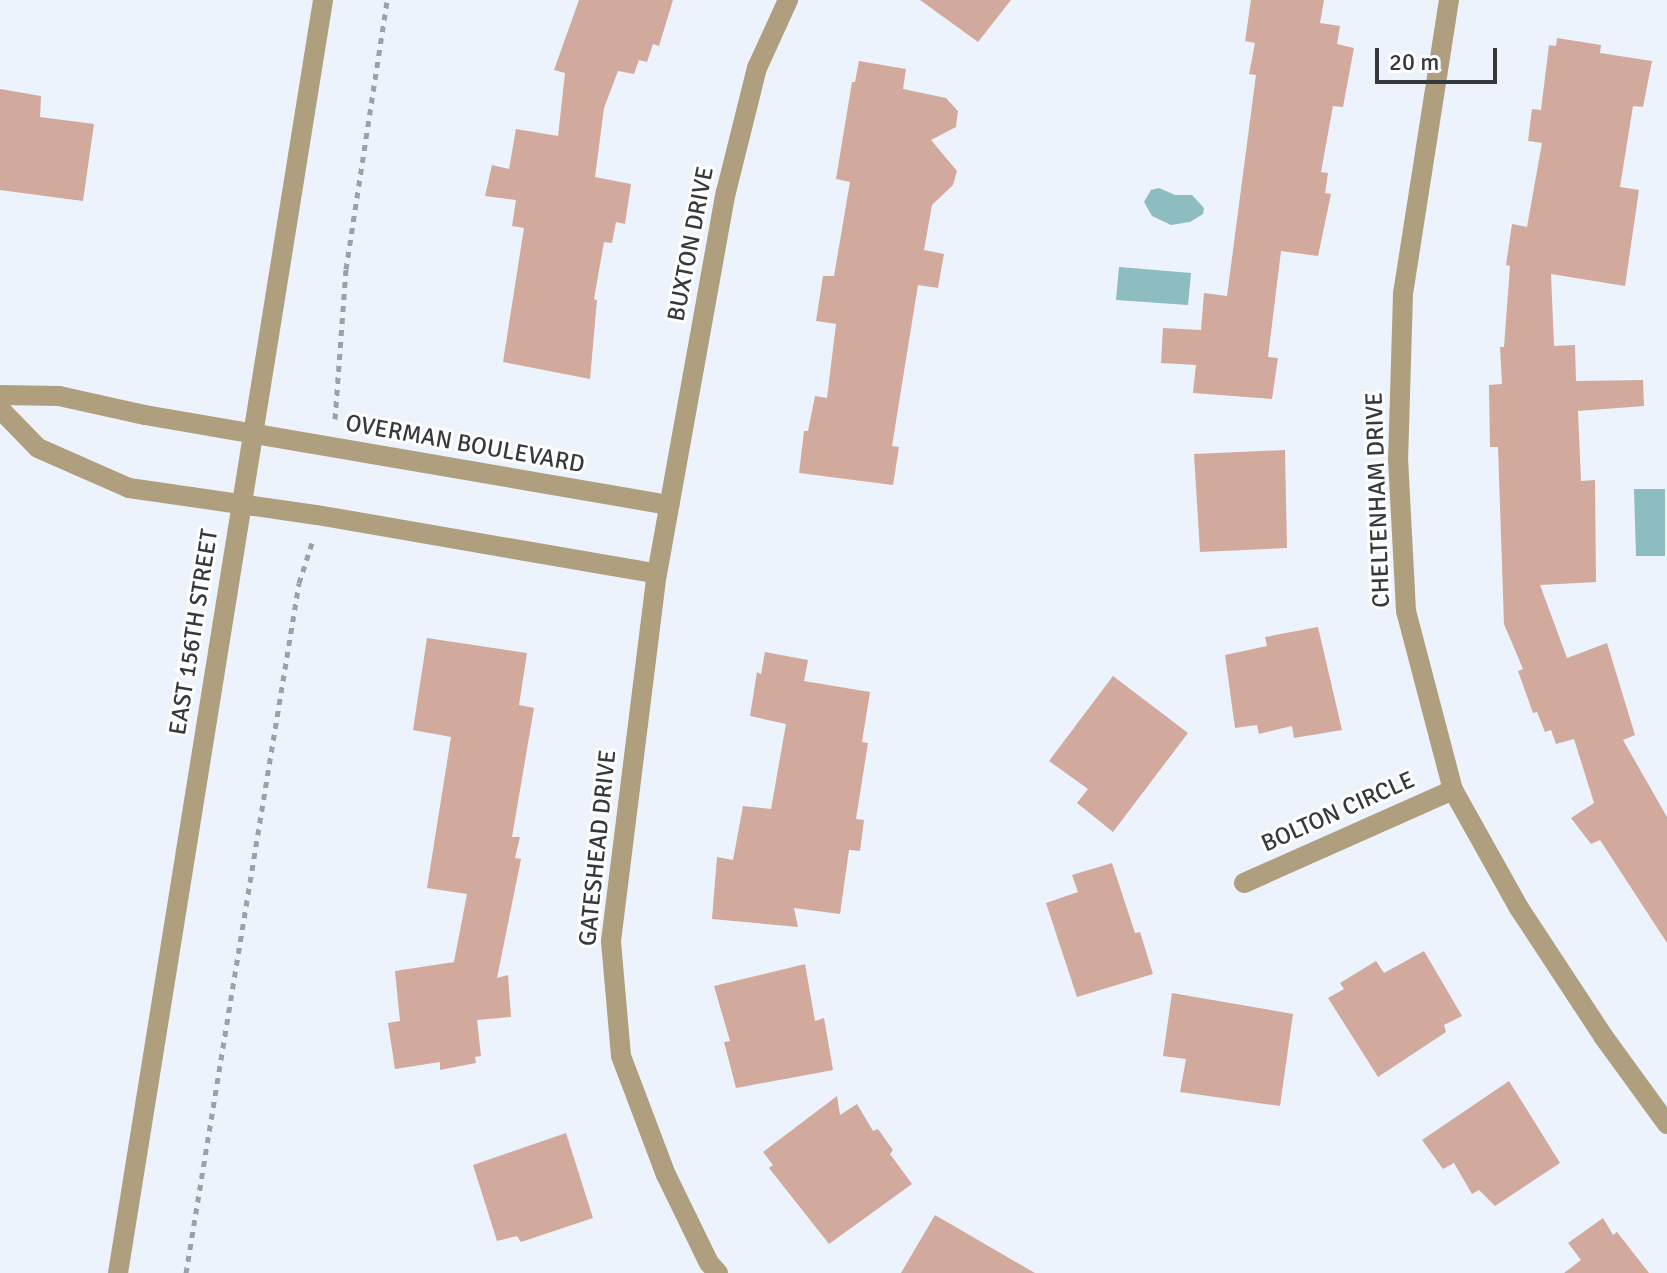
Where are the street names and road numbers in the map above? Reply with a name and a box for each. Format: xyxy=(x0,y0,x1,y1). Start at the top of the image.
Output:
street label: BUXTON DRIVE xyxy=(662,164,720,324)
street label: CHELTENHAM DRIVE xyxy=(1360,392,1396,608)
street label: OVERMAN BOULEVARD xyxy=(343,409,587,479)
street label: EAST 156TH STREET xyxy=(164,527,224,737)
street label: GATESHEAD DRIVE xyxy=(573,749,623,947)
street label: BOLTON CIRCLE xyxy=(1257,765,1419,859)

